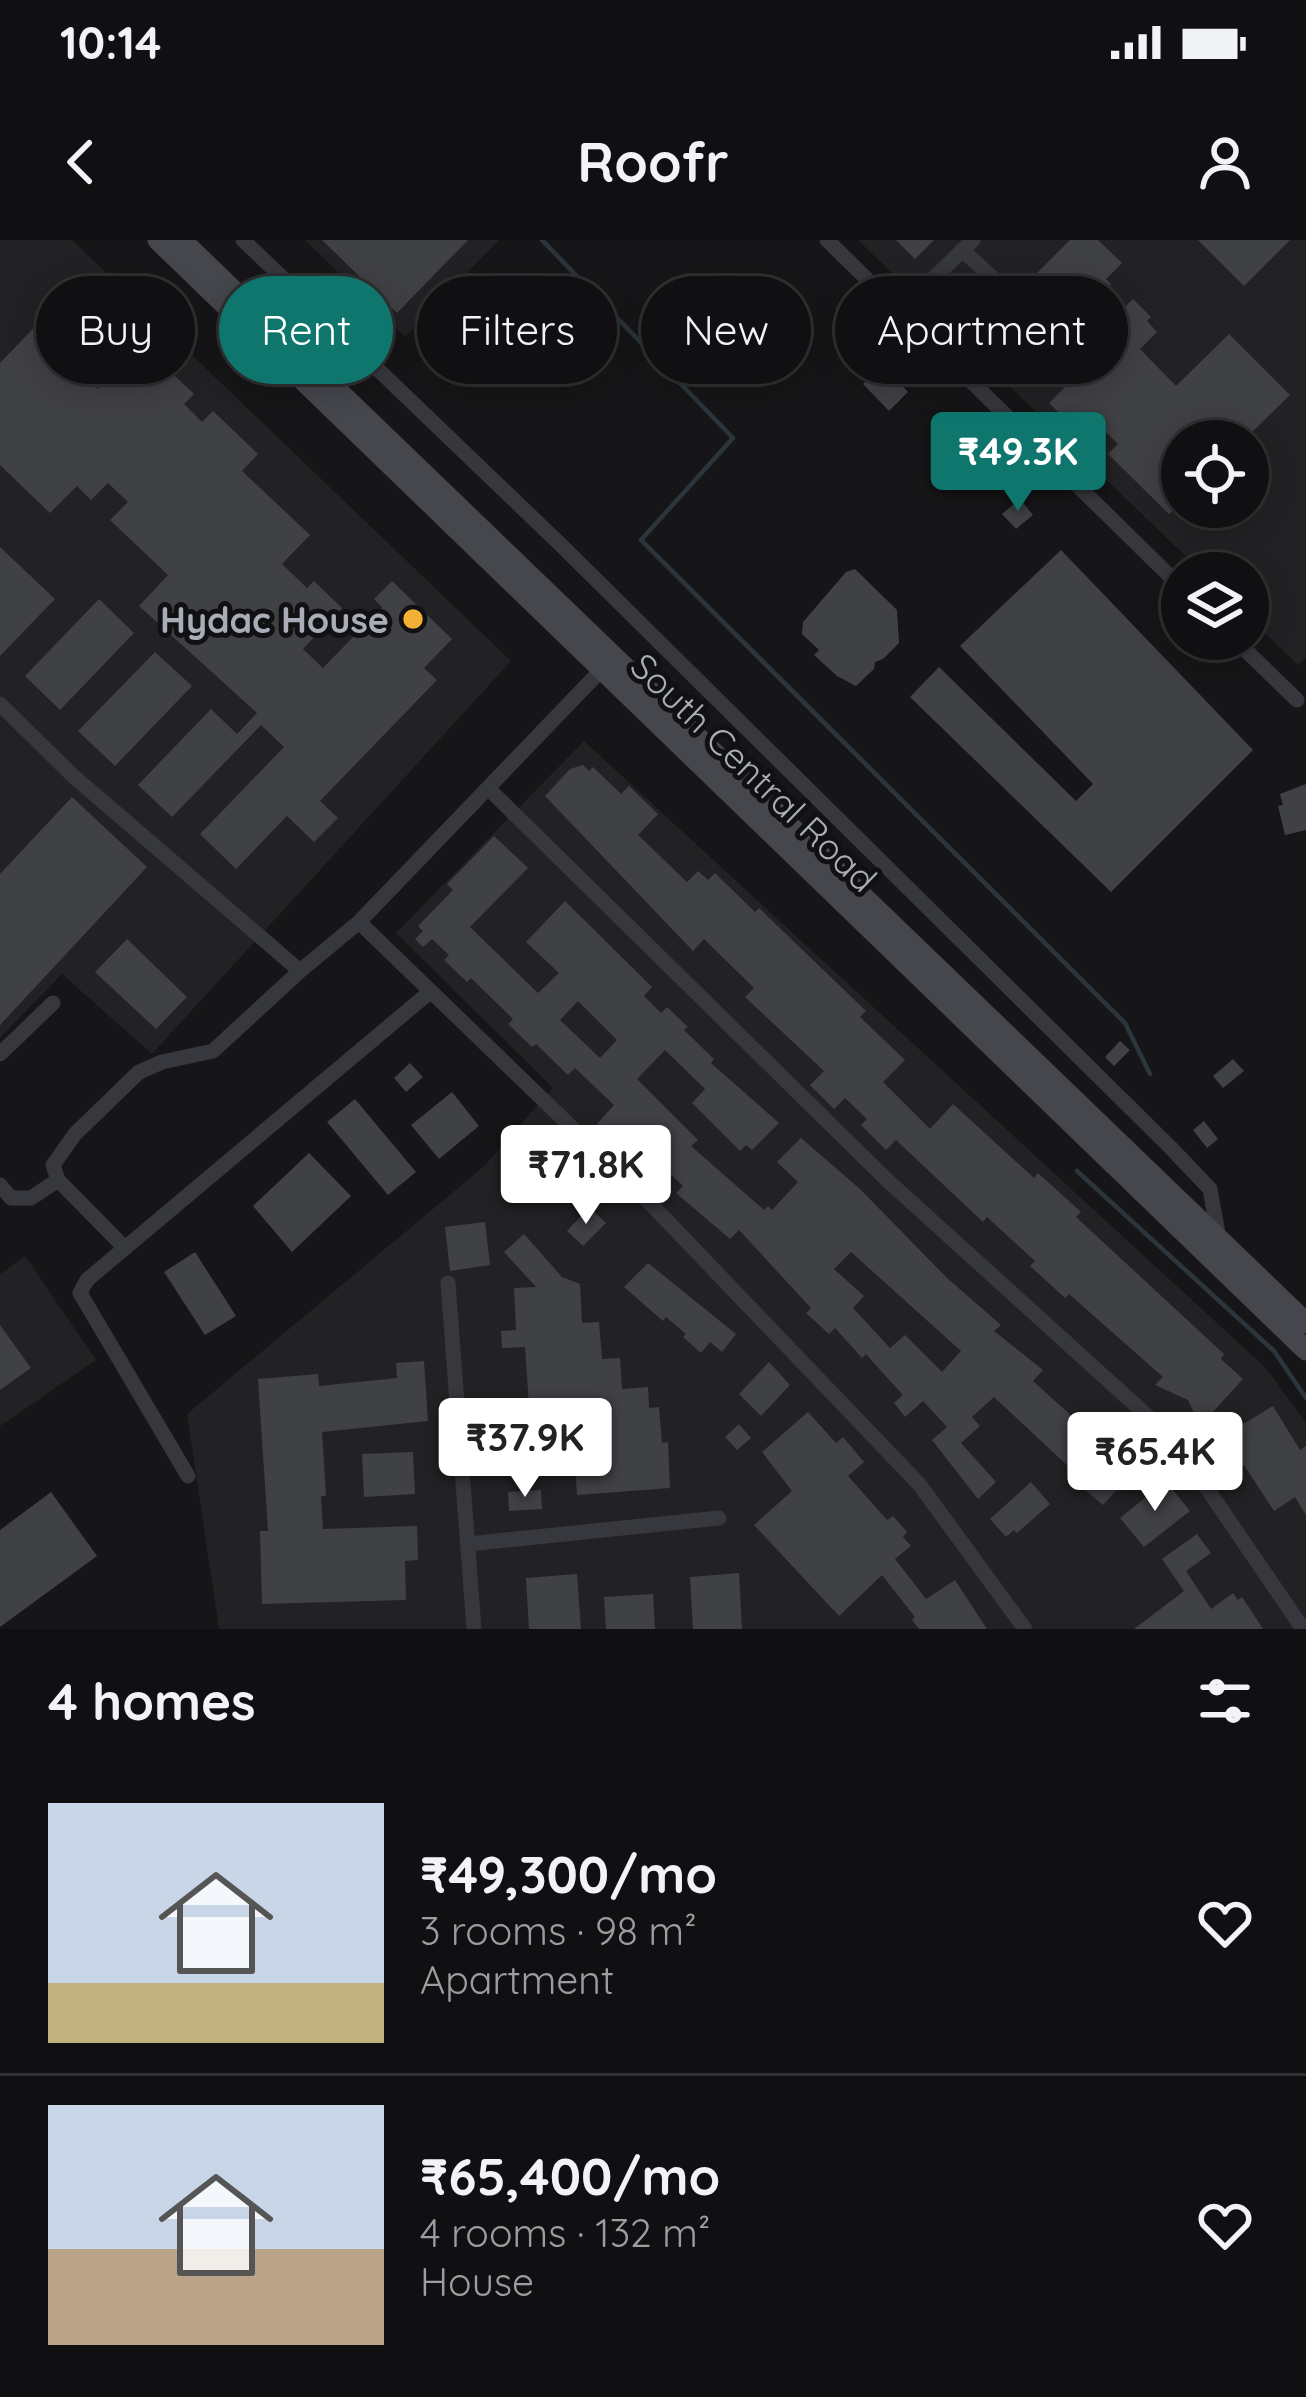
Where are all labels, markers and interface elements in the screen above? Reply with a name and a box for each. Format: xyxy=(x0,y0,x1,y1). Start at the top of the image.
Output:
text: 10:14 xyxy=(60,14,161,70)
text: Roofr xyxy=(577,128,729,196)
icon: back xyxy=(48,129,114,195)
icon: person xyxy=(1192,129,1258,195)
chip: Buy xyxy=(36,276,195,384)
chip: Rent xyxy=(219,276,393,384)
chip: Filters xyxy=(417,276,617,384)
chip: New xyxy=(641,276,811,384)
chip: Apartment xyxy=(835,276,1128,384)
pin: ₹49.3K xyxy=(920,412,1116,514)
map controls xyxy=(1161,420,1269,660)
button: locate xyxy=(1161,420,1269,528)
text: ₹49.3K xyxy=(958,426,1078,475)
button: layers xyxy=(1161,552,1269,660)
place label: Hydac House xyxy=(160,597,389,642)
marker: Hydac House xyxy=(400,606,426,632)
street label: South Central Road xyxy=(622,643,886,901)
pin: ₹71.8K xyxy=(488,1125,684,1227)
text: ₹71.8K xyxy=(528,1139,644,1188)
pin: ₹37.9K xyxy=(427,1398,623,1500)
text: ₹37.9K xyxy=(466,1412,584,1461)
pin: ₹65.4K xyxy=(1057,1412,1253,1514)
text: ₹65.4K xyxy=(1094,1426,1216,1475)
icon: filters xyxy=(1192,1668,1258,1734)
text: 4 homes xyxy=(48,1669,256,1733)
text: ₹49,300/mo xyxy=(420,1842,717,1906)
icon: home xyxy=(144,1851,288,1995)
icon: heart xyxy=(1192,1890,1258,1956)
text: 3 rooms · 98 m² xyxy=(420,1906,697,1955)
text: Apartment xyxy=(420,1955,614,2004)
text: ₹65,400/mo xyxy=(420,2144,720,2208)
icon: home xyxy=(144,2153,288,2297)
icon: heart xyxy=(1192,2192,1258,2258)
text: 4 rooms · 132 m² xyxy=(420,2208,710,2257)
text: House xyxy=(420,2257,534,2306)

